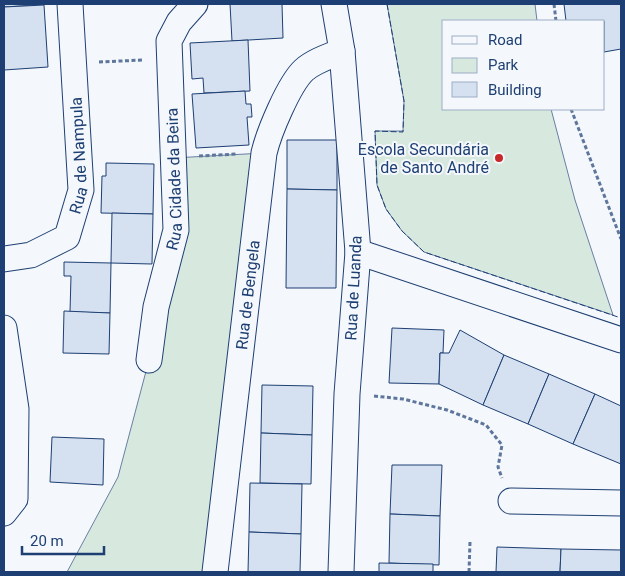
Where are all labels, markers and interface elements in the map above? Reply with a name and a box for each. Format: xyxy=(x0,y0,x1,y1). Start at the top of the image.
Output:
legend xyxy=(442,20,605,110)
text: Road xyxy=(488,31,522,49)
text: Park xyxy=(488,56,519,74)
text: Building xyxy=(488,81,542,99)
street label: Rua de Nampula xyxy=(65,96,91,216)
street label: Rua Cidade da Beira xyxy=(162,107,186,252)
place label: Escola Secundária de Santo André xyxy=(358,140,489,177)
marker: Escola Secundária de Santo André xyxy=(493,152,505,164)
street label: Rua de Luanda xyxy=(341,235,366,341)
street label: Rua de Bengela xyxy=(232,239,264,351)
scale bar xyxy=(22,524,105,556)
text: 20 m xyxy=(30,532,64,550)

